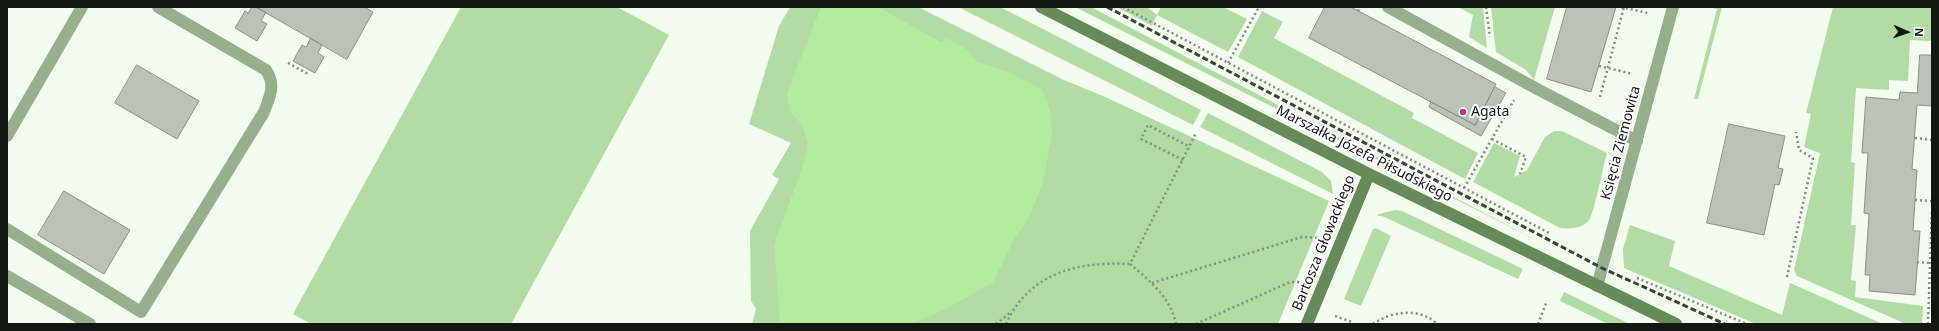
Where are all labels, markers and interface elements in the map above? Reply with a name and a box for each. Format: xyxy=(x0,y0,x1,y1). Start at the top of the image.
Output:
north arrow xyxy=(1887,12,1927,52)
text: N xyxy=(1912,28,1927,37)
street label: Księcia Ziemowita xyxy=(1598,84,1644,202)
street label: Marszałka Józefa Piłsudskiego xyxy=(1273,102,1455,206)
place label: Agata xyxy=(1471,104,1509,120)
marker: Agata xyxy=(1458,107,1468,117)
street label: Bartosza Głowackiego xyxy=(1289,173,1359,313)

